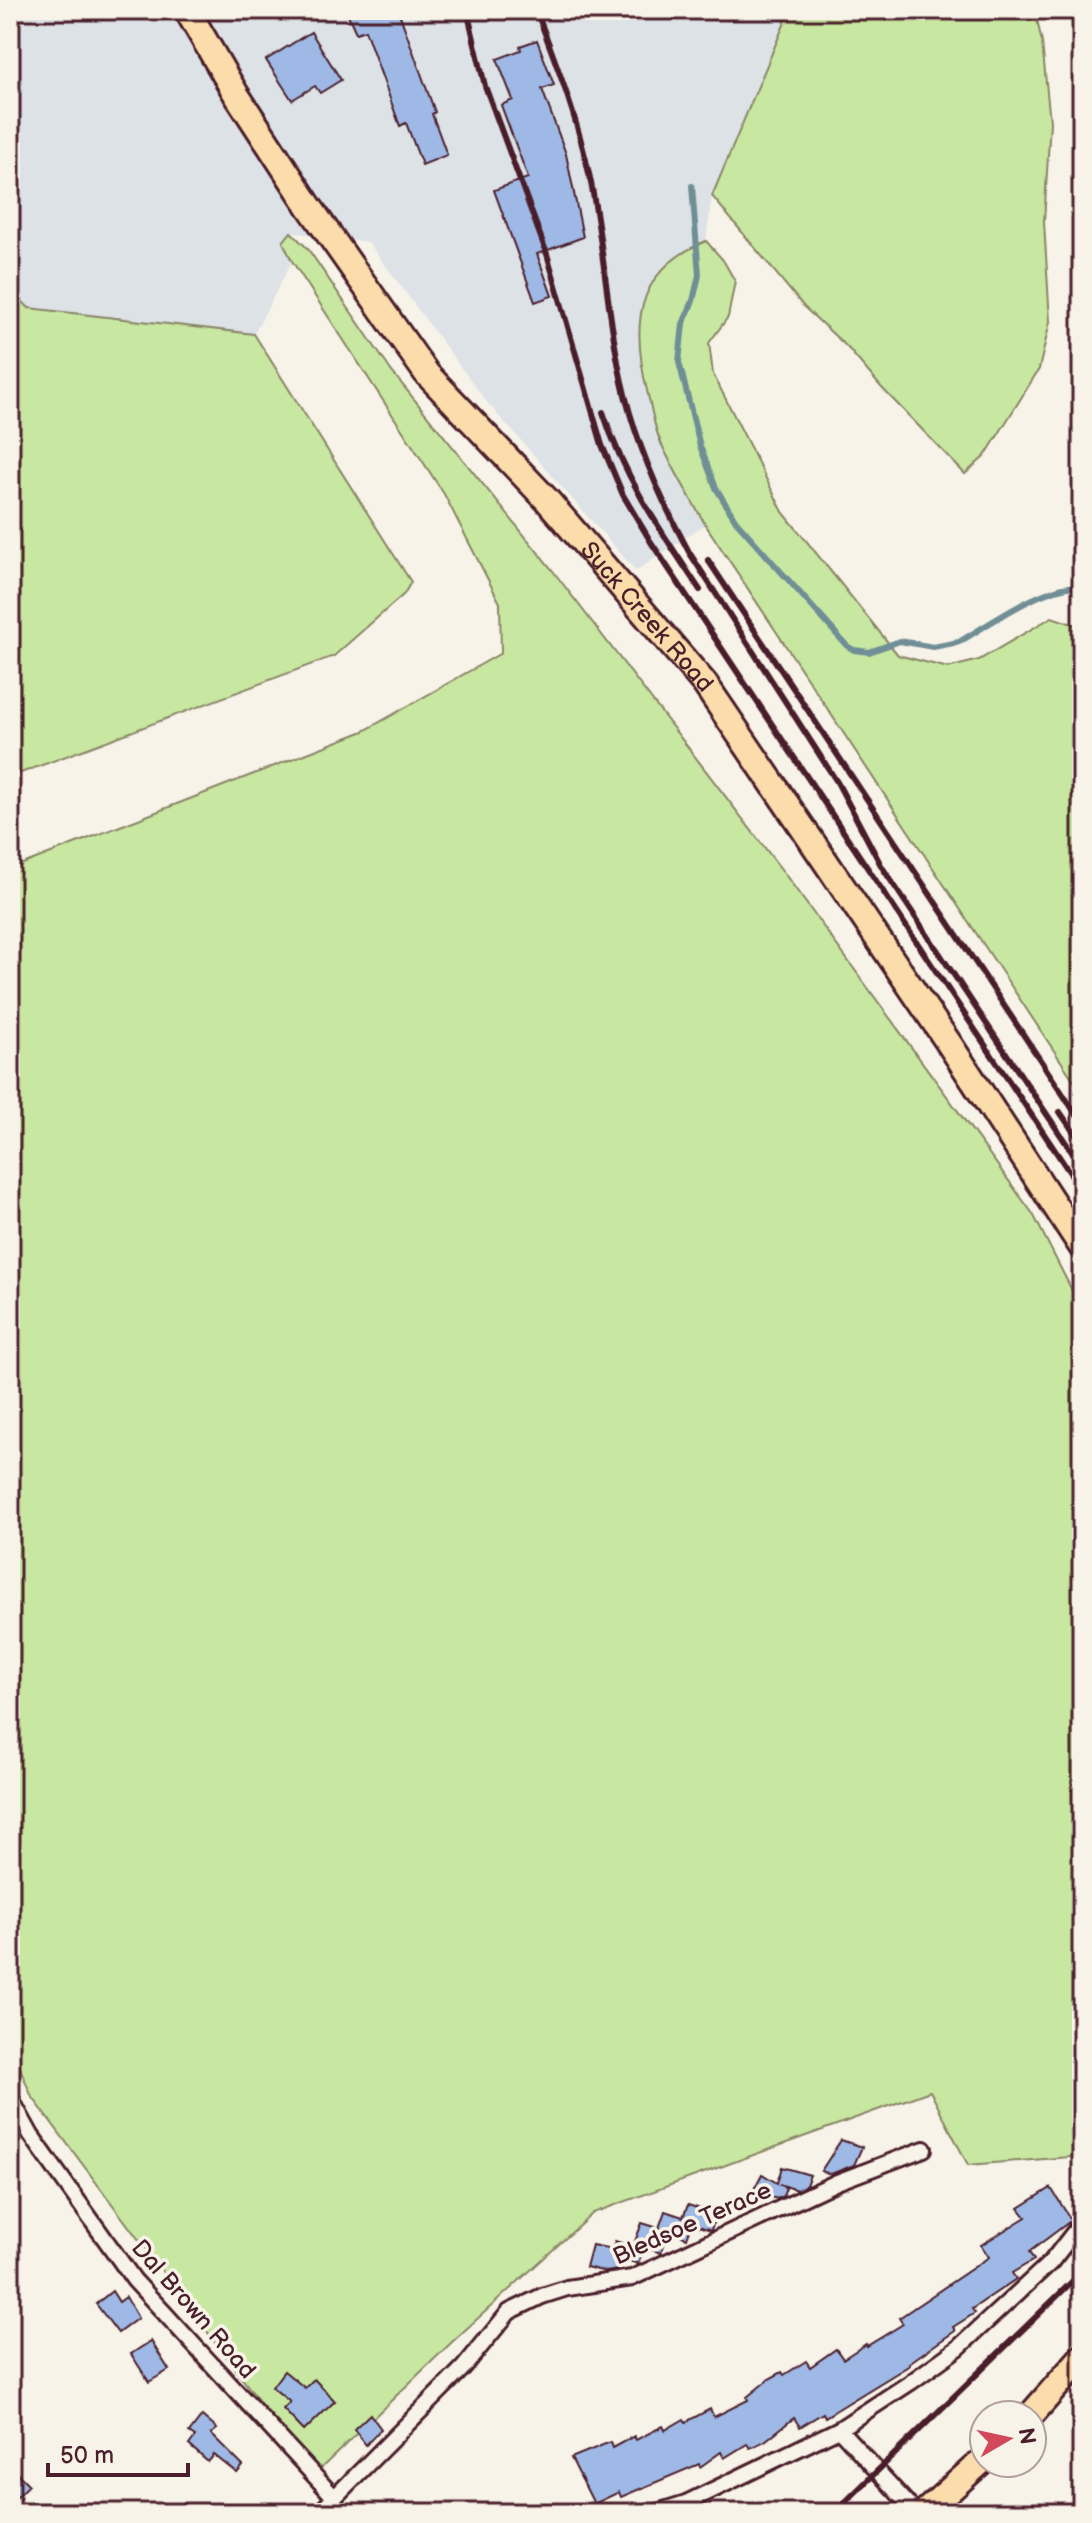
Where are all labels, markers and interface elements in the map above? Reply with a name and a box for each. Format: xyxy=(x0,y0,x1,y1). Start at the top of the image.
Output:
street label: Suck Creek Road xyxy=(574,536,719,698)
street label: Bledsoe Terace xyxy=(609,2176,776,2271)
street label: Dal Brown Road xyxy=(125,2234,262,2385)
north arrow xyxy=(968,2399,1048,2479)
text: N xyxy=(1012,2426,1041,2446)
scale bar xyxy=(48,2427,188,2477)
text: 50 m xyxy=(60,2441,114,2470)

